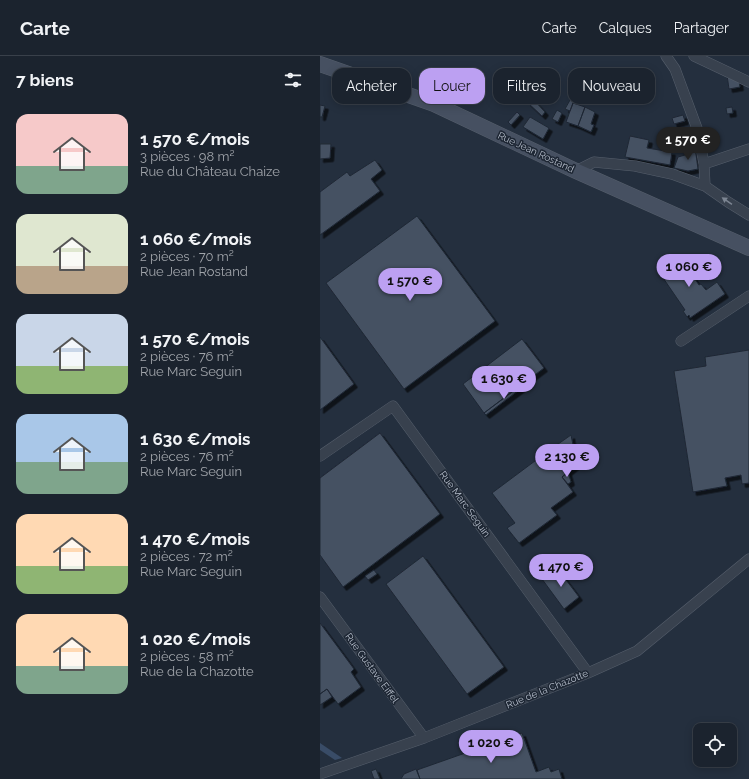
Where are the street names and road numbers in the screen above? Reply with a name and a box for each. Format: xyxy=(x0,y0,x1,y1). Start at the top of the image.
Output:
street label: Rue Jean Rostand xyxy=(496,129,576,175)
street label: Rue Marc Seguin xyxy=(437,469,493,539)
street label: Rue Gustave Eiffel xyxy=(343,631,401,705)
street label: Rue de la Chazotte xyxy=(504,667,590,710)

